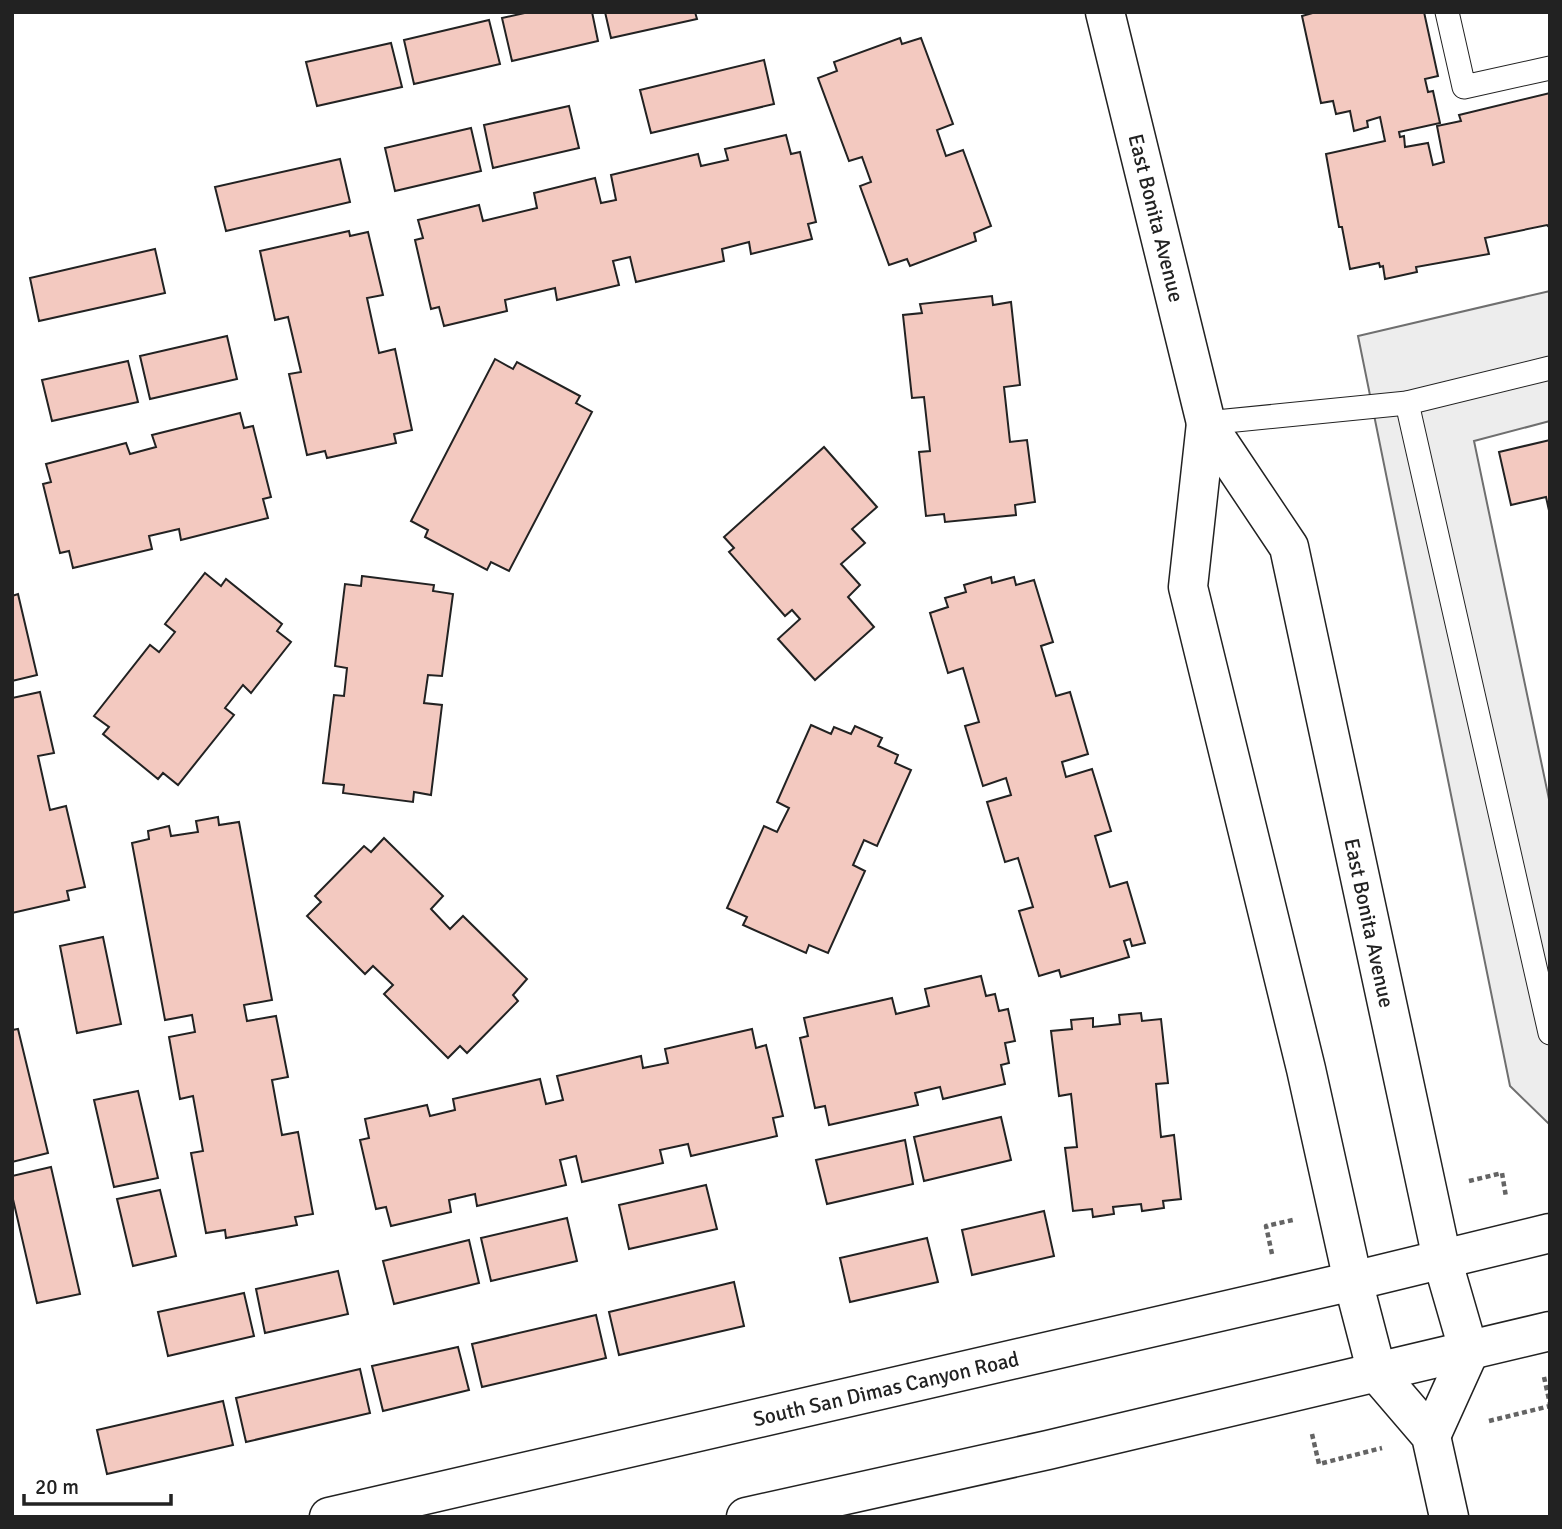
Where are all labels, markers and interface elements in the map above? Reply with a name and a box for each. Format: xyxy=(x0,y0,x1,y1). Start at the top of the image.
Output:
street label: East Bonita Avenue xyxy=(1123,131,1189,305)
street label: East Bonita Avenue xyxy=(1338,836,1400,1010)
street label: South San Dimas Canyon Road xyxy=(750,1346,1022,1432)
scale bar xyxy=(24,1462,172,1506)
text: 20 m xyxy=(35,1474,79,1500)

